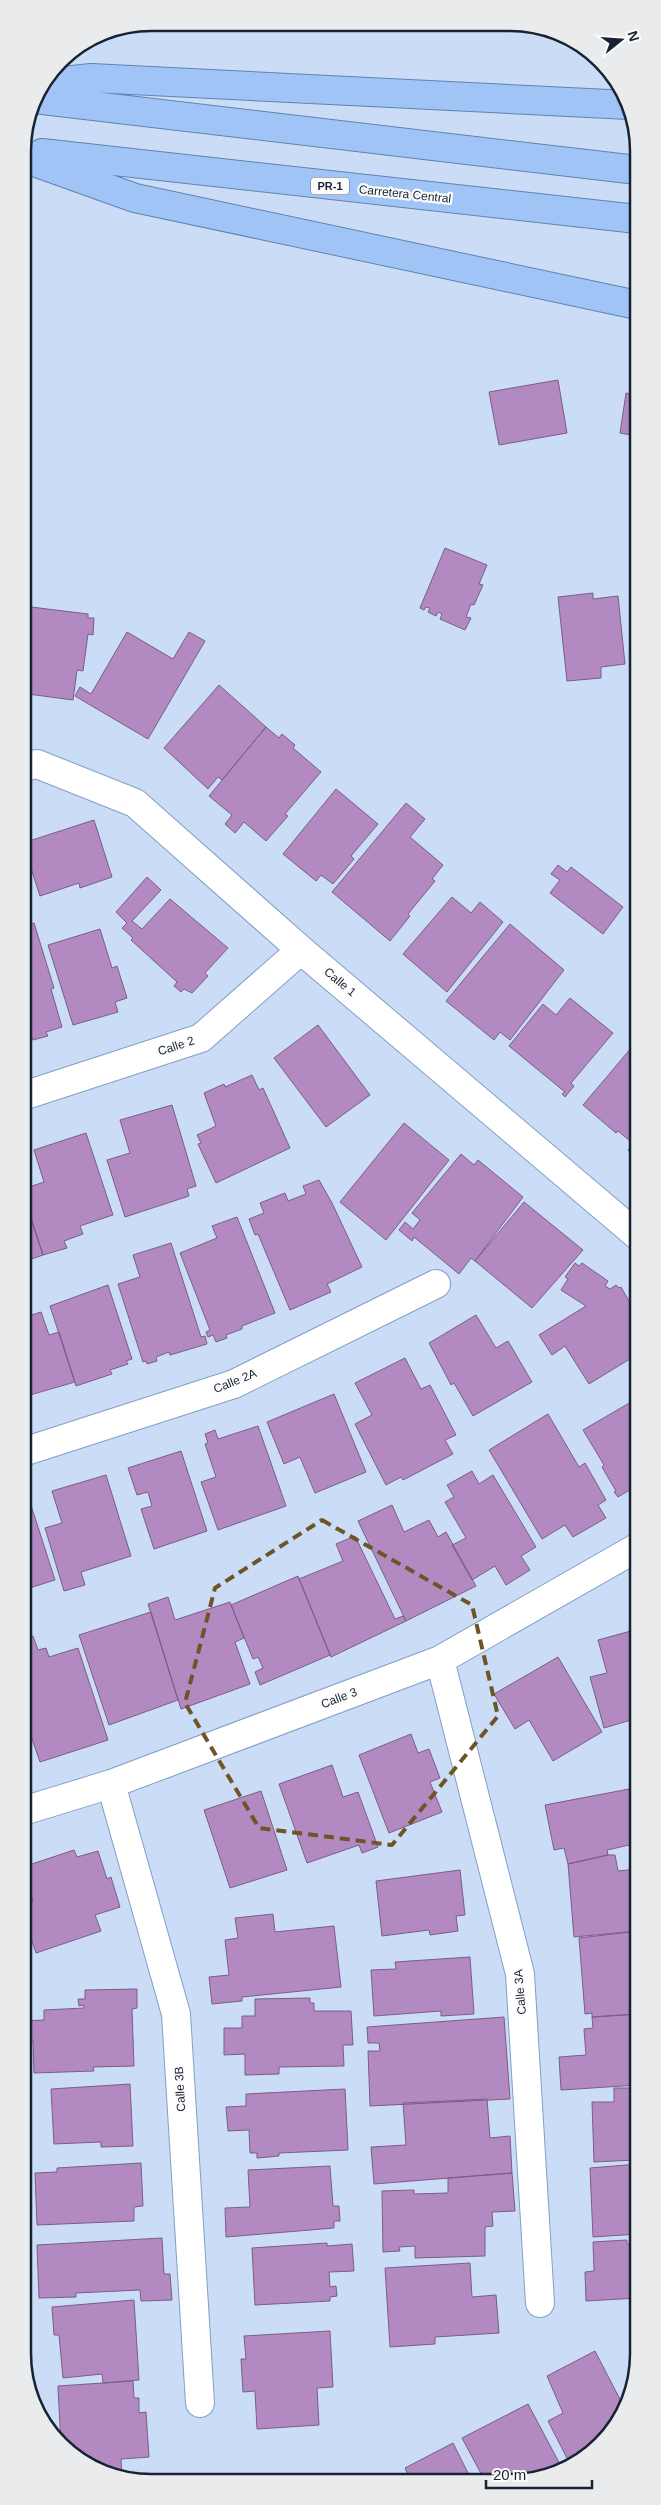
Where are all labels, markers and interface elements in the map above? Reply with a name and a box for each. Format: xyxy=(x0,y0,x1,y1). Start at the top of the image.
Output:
north arrow xyxy=(596,15,646,65)
text: N xyxy=(624,29,643,43)
road number: PR-1 xyxy=(311,178,349,195)
street label: Carretera Central xyxy=(358,182,452,206)
street label: Calle 1 xyxy=(321,965,359,1000)
street label: Calle 2 xyxy=(156,1033,196,1058)
street label: Calle 2A xyxy=(211,1366,259,1396)
street label: Calle 3 xyxy=(319,1685,359,1711)
street label: Calle 3A xyxy=(511,1969,529,2015)
street label: Calle 3B xyxy=(172,2066,188,2112)
scale bar xyxy=(486,2458,592,2490)
text: 20 m xyxy=(493,2466,526,2483)

